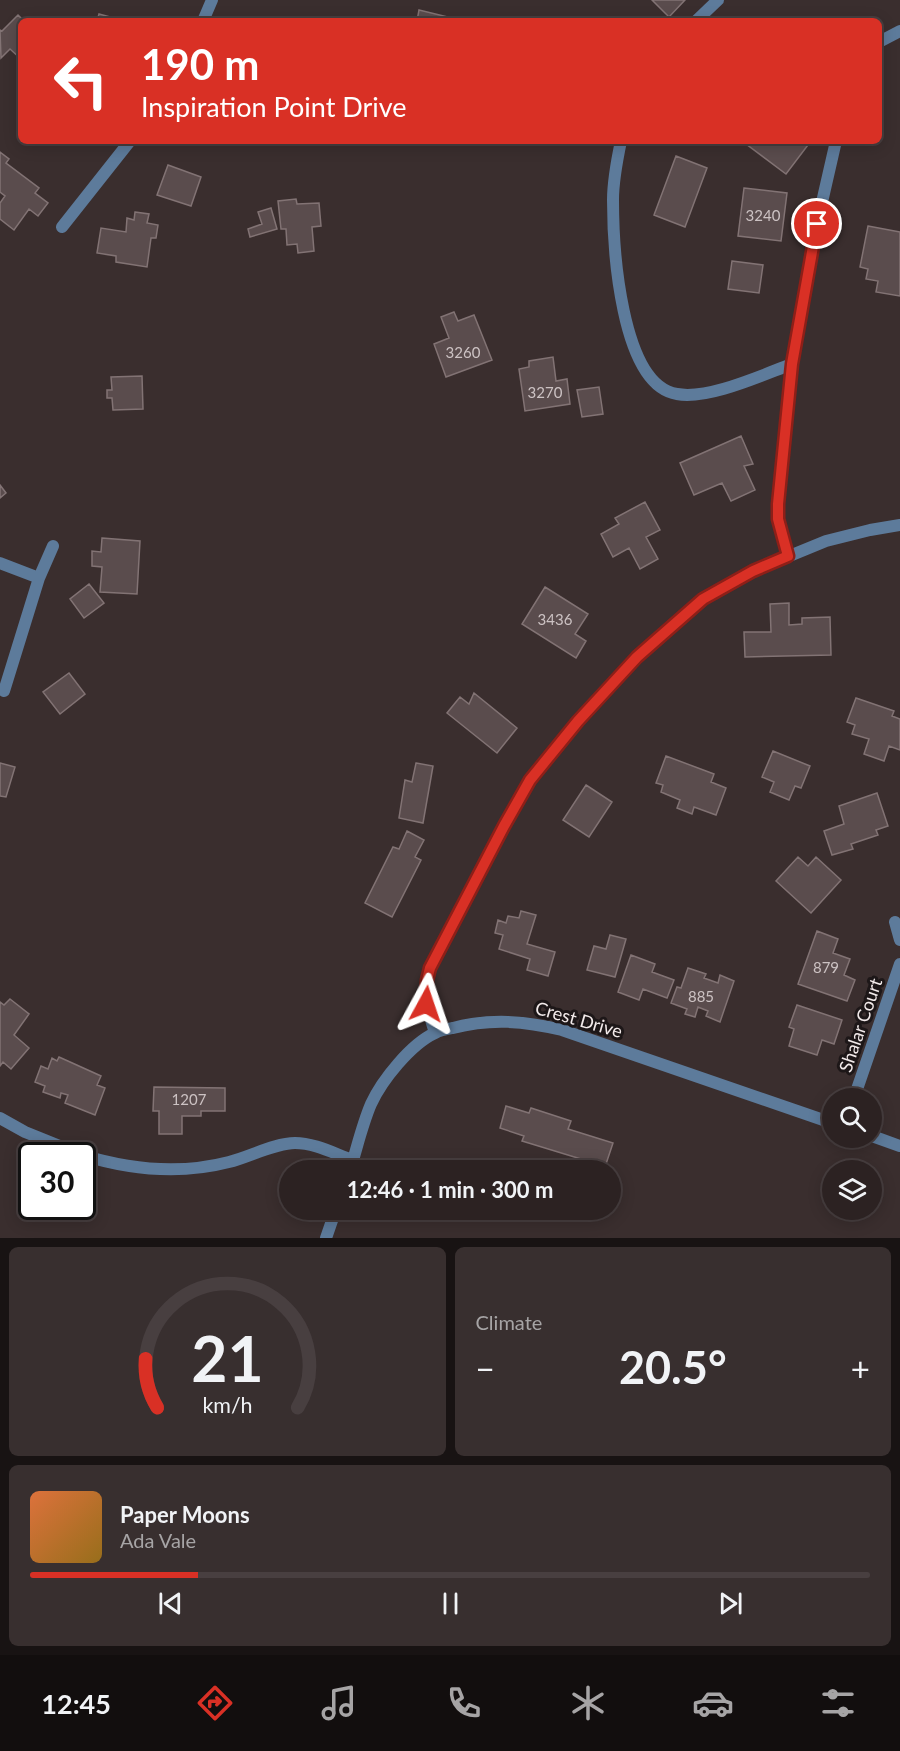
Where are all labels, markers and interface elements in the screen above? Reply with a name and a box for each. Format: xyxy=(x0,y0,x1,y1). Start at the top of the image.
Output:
text: 190 m xyxy=(141,39,259,89)
icon: left xyxy=(42,42,120,120)
text: Inspiration Point Drive xyxy=(141,90,407,123)
pin xyxy=(791,198,842,249)
house number: 3240 xyxy=(746,206,781,224)
icon: arrive xyxy=(800,207,833,240)
house number: 3260 xyxy=(446,343,481,361)
house number: 3270 xyxy=(528,383,563,401)
house number: 3436 xyxy=(538,610,573,628)
house number: 879 xyxy=(813,958,839,976)
position arrow xyxy=(394,972,458,1036)
street label: Shalar Court xyxy=(834,975,886,1075)
house number: 885 xyxy=(688,987,714,1005)
street label: Crest Drive xyxy=(533,996,625,1042)
map controls xyxy=(822,1088,882,1220)
button: search xyxy=(822,1088,882,1148)
house number: 1207 xyxy=(172,1090,207,1108)
speed limit sign: 30 xyxy=(18,1142,96,1220)
button: layers xyxy=(822,1160,882,1220)
text: 12:46 · 1 min · 300 m xyxy=(347,1176,553,1203)
text: Climate xyxy=(476,1310,542,1334)
text: 21 xyxy=(191,1320,263,1395)
text: 20.5° xyxy=(619,1340,727,1394)
text: − xyxy=(476,1348,495,1388)
text: + xyxy=(851,1348,870,1388)
text: km/h xyxy=(202,1393,252,1419)
text: Paper Moons xyxy=(120,1501,250,1528)
text: Ada Vale xyxy=(120,1528,196,1552)
icon: previous xyxy=(154,1587,187,1620)
icon: pause xyxy=(434,1587,467,1620)
icon: next xyxy=(714,1587,747,1620)
icon: directions xyxy=(194,1682,236,1724)
icon: music xyxy=(318,1682,360,1724)
icon: phone xyxy=(443,1682,485,1724)
icon: climate xyxy=(567,1682,609,1724)
icon: car xyxy=(692,1682,734,1724)
icon: filters xyxy=(817,1682,859,1724)
text: 12:45 xyxy=(41,1687,111,1720)

